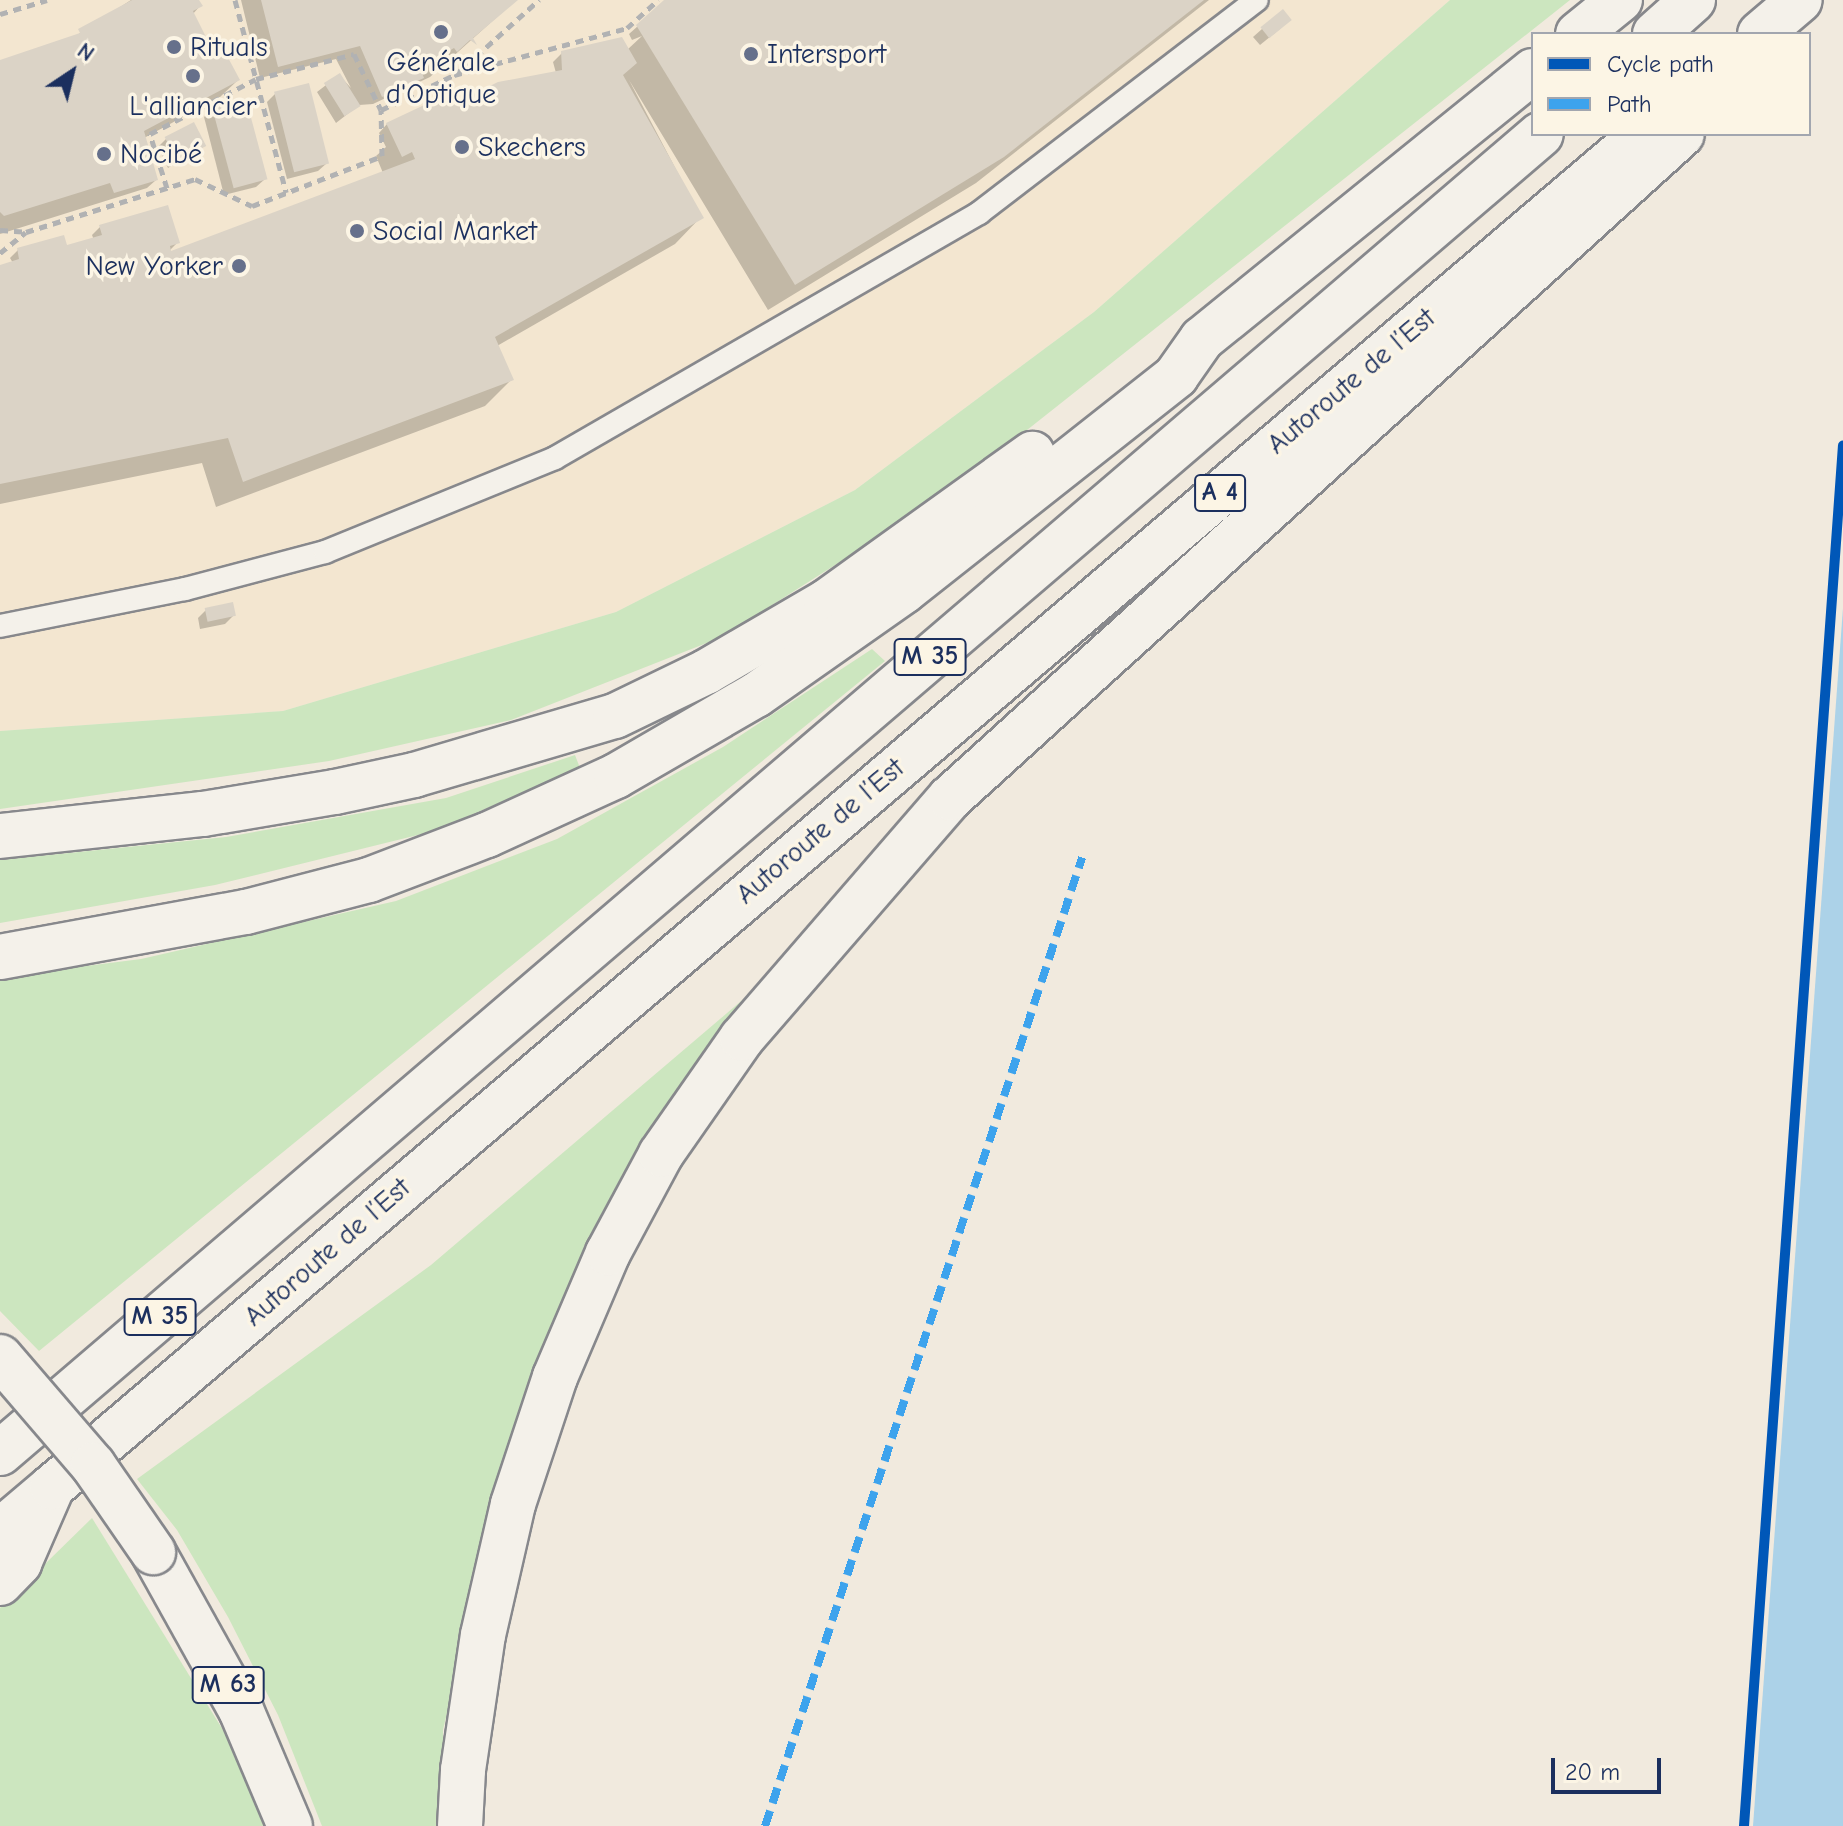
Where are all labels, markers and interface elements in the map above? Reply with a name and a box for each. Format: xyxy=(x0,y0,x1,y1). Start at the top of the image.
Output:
marker: Générale d'Optique xyxy=(432,23,450,41)
place label: Rituals xyxy=(190,30,268,64)
north arrow xyxy=(32,32,112,112)
legend xyxy=(1531,32,1811,136)
place label: Intersport xyxy=(767,37,886,71)
text: N xyxy=(72,38,99,67)
marker: Rituals xyxy=(165,38,183,56)
place label: Générale d'Optique xyxy=(386,45,496,111)
marker: Intersport xyxy=(742,45,760,63)
text: Cycle path xyxy=(1607,50,1714,78)
marker: L'alliancier xyxy=(184,67,202,85)
place label: L'alliancier xyxy=(129,89,257,123)
text: Path xyxy=(1607,90,1652,118)
place label: Skechers xyxy=(478,130,586,164)
place label: Nocibé xyxy=(120,137,202,171)
marker: Skechers xyxy=(453,138,471,156)
marker: Nocibé xyxy=(95,145,113,163)
place label: Social Market xyxy=(373,214,537,248)
marker: Social Market xyxy=(348,222,366,240)
place label: New Yorker xyxy=(85,249,223,283)
marker: New Yorker xyxy=(230,257,248,275)
street label: Autoroute de l’Est xyxy=(1260,301,1442,461)
road number: A 4 xyxy=(1194,471,1246,515)
road number: M 35 xyxy=(892,635,968,679)
street label: Autoroute de l’Est xyxy=(729,751,911,911)
street label: Autoroute de l’Est xyxy=(237,1171,417,1333)
road number: M 35 xyxy=(122,1295,198,1339)
road number: M 63 xyxy=(190,1663,266,1707)
scale bar xyxy=(1555,1742,1665,1792)
text: 20 m xyxy=(1565,1758,1620,1786)

